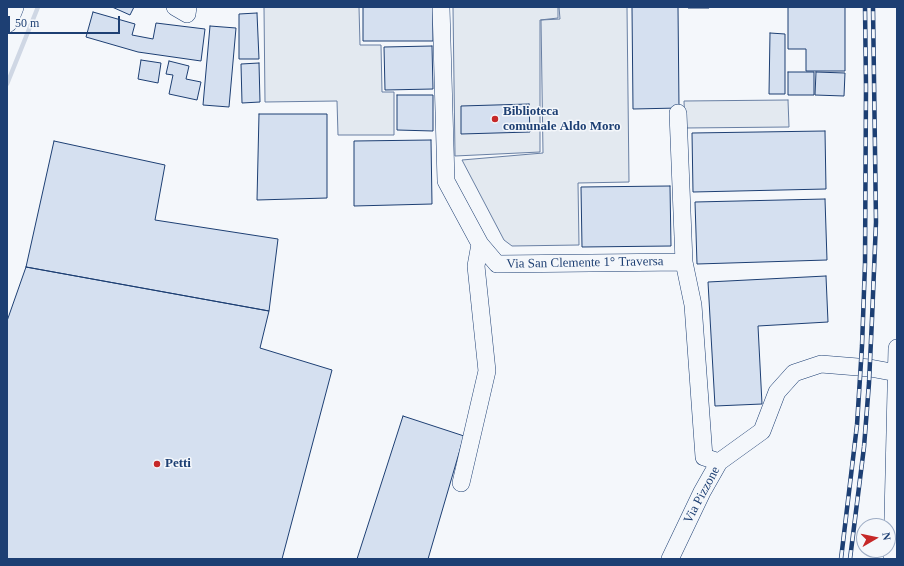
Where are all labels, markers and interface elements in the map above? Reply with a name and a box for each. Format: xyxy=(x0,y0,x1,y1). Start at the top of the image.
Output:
scale bar xyxy=(10,8,122,34)
text: 50 m xyxy=(15,16,39,30)
place label: Biblioteca comunale Aldo Moro xyxy=(503,104,620,135)
marker: Biblioteca comunale Aldo Moro xyxy=(490,114,500,124)
street label: Via San Clemente 1° Traversa xyxy=(506,254,664,272)
place label: Petti xyxy=(165,456,191,472)
marker: Petti xyxy=(152,459,162,469)
street label: Via Pizzone xyxy=(680,464,724,526)
north arrow xyxy=(856,518,896,558)
text: N xyxy=(880,531,893,541)

